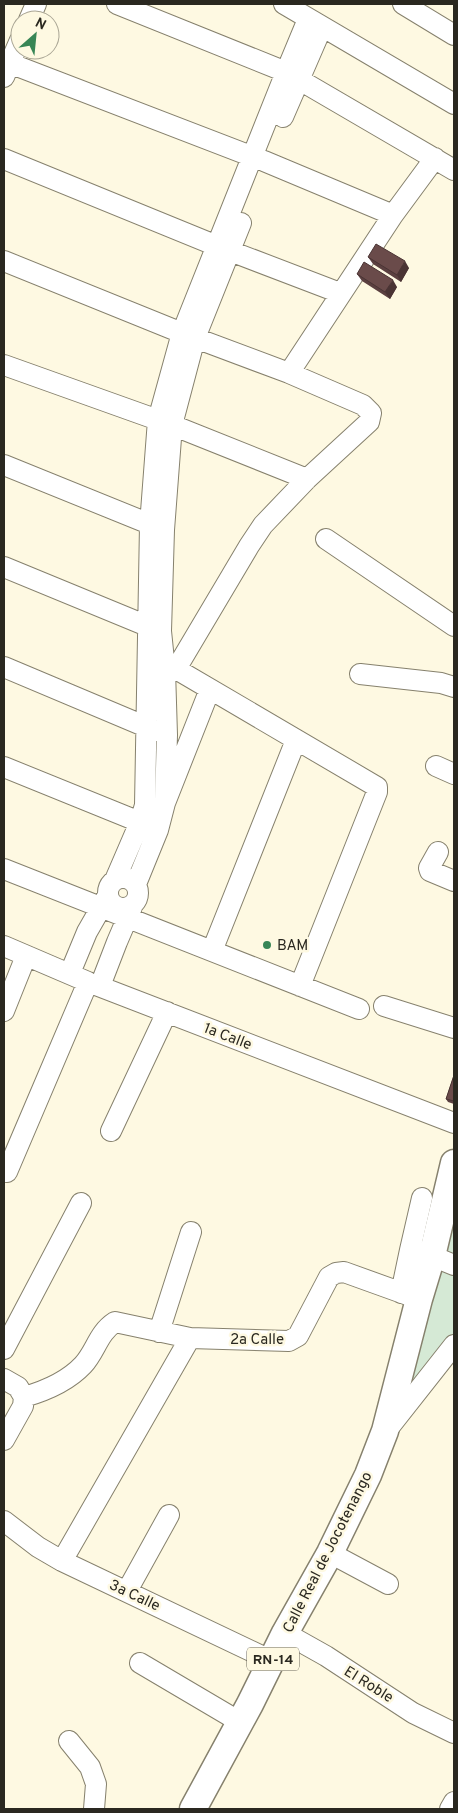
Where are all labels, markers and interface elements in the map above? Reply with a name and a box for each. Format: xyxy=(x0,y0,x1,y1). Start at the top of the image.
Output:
north arrow xyxy=(10,10,60,60)
text: N xyxy=(32,15,49,35)
place label: BAM xyxy=(277,937,308,956)
marker: BAM xyxy=(261,939,273,951)
street label: 1a Calle xyxy=(201,1020,254,1055)
street label: 2a Calle xyxy=(230,1331,284,1350)
street label: Calle Real de Jocotenango xyxy=(279,1469,377,1636)
street label: 3a Calle xyxy=(106,1576,163,1616)
road number: RN-14 xyxy=(247,1648,299,1670)
street label: El Roble xyxy=(340,1663,396,1708)

